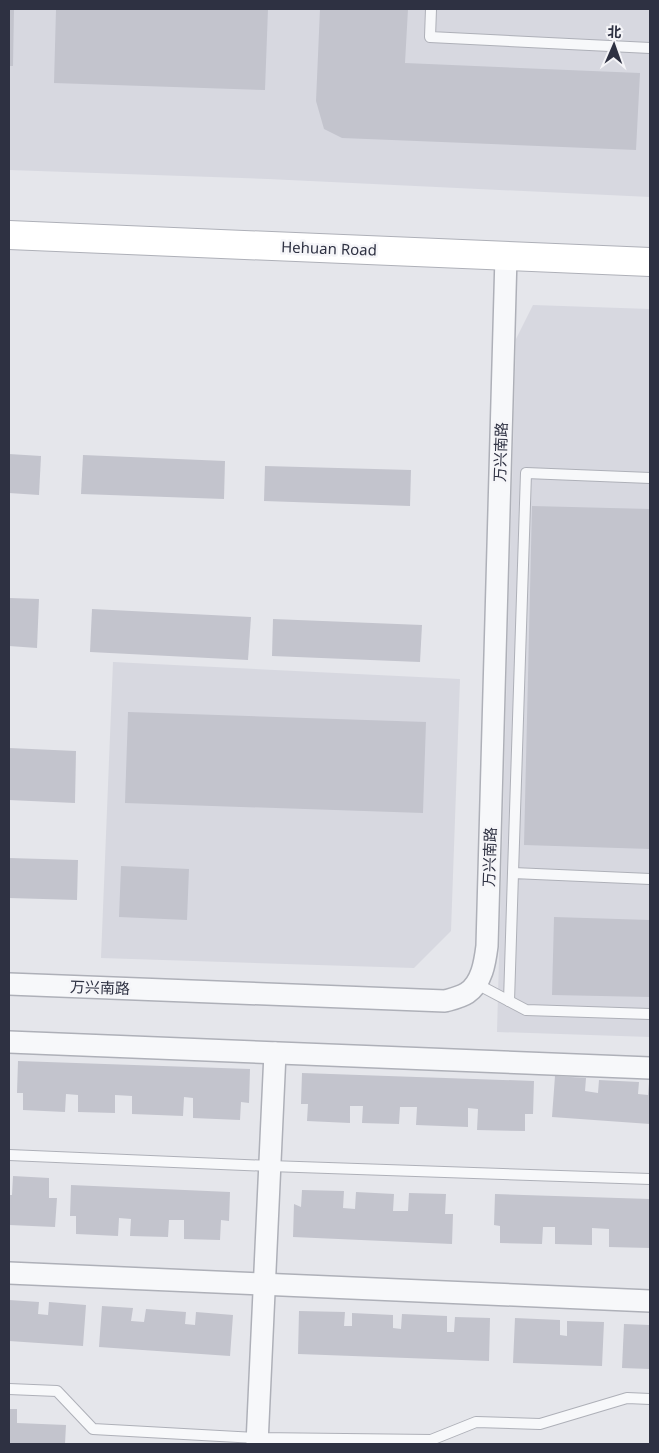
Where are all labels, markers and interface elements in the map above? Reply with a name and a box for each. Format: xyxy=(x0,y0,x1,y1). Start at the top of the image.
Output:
north arrow xyxy=(589,20,639,70)
text: 北 xyxy=(607,22,622,41)
street label: Hehuan Road xyxy=(281,236,377,260)
street label: 万兴南路 xyxy=(489,422,511,482)
street label: 万兴南路 xyxy=(478,827,500,887)
street label: 万兴南路 xyxy=(70,976,130,998)

